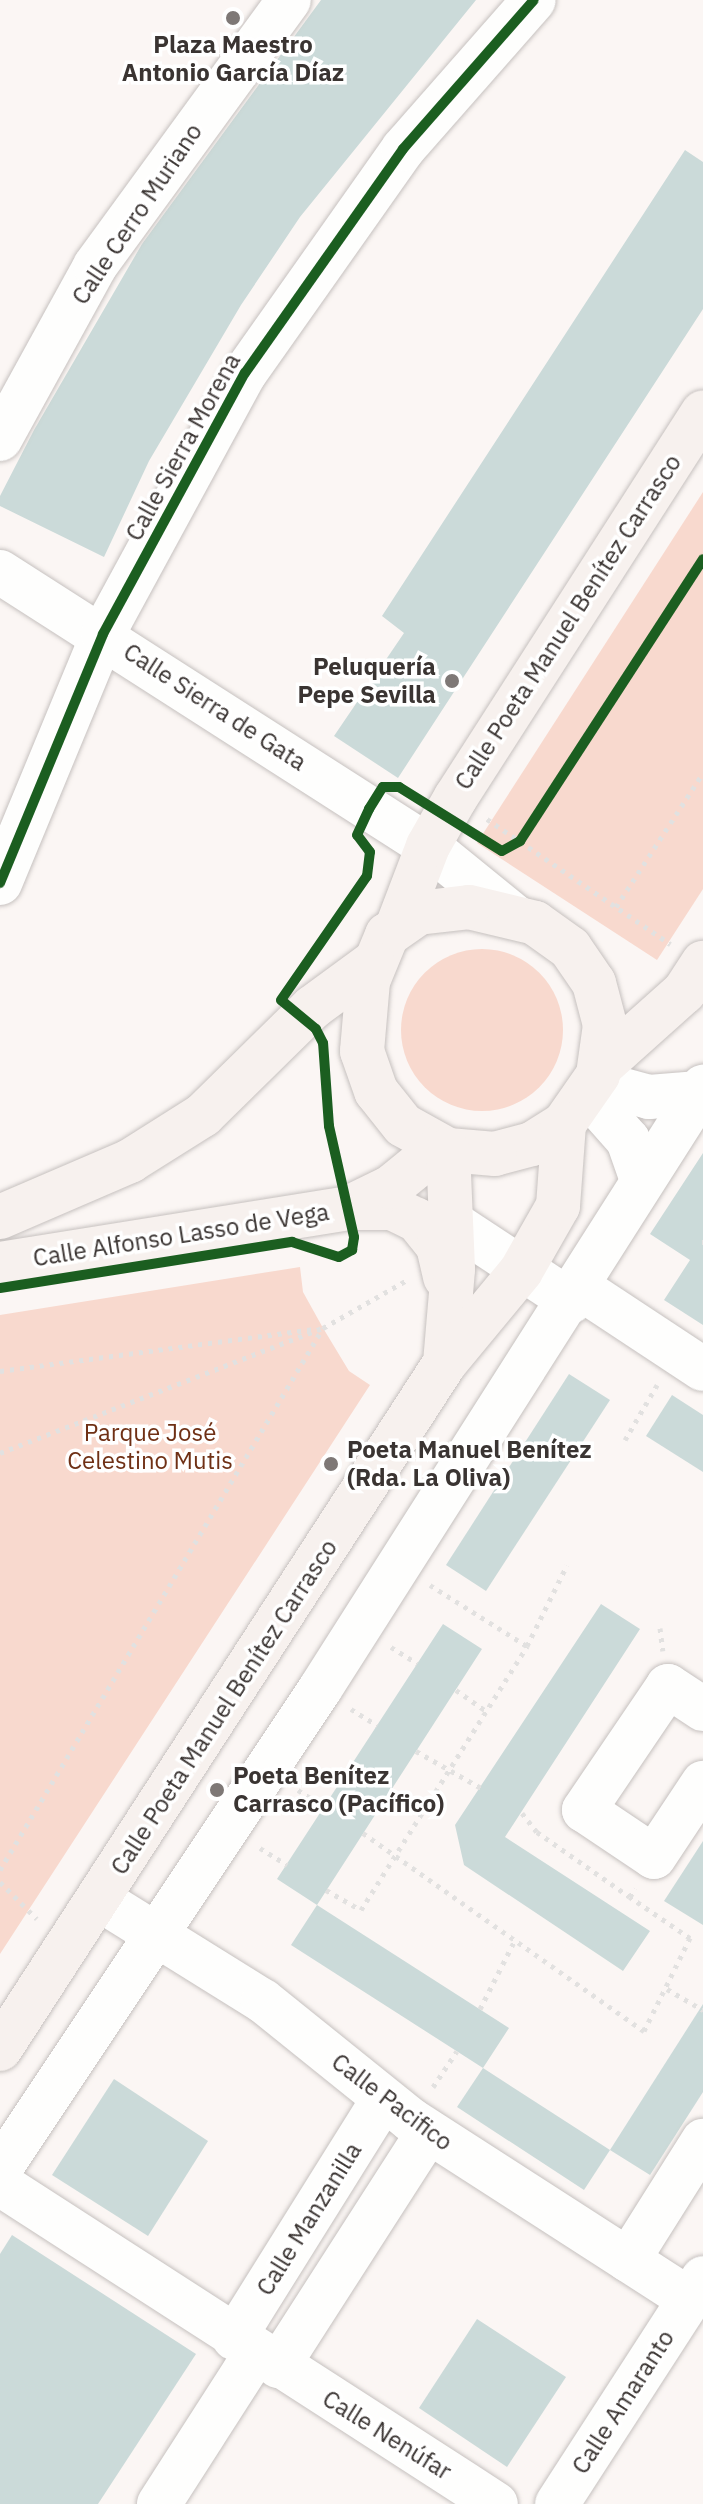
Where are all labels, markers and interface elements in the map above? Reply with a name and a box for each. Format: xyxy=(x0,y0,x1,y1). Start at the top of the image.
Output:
marker: Plaza Maestro Antonio García Díaz xyxy=(224,9,242,27)
place label: Plaza Maestro Antonio García Díaz xyxy=(122,31,344,87)
street label: Calle Cerro Muriano xyxy=(66,118,208,310)
street label: Calle Sierra Morena xyxy=(120,348,246,546)
street label: Calle Poeta Manuel Benítez Carrasco xyxy=(449,449,687,795)
street label: Calle Sierra de Gata xyxy=(118,637,312,777)
place label: Peluquería Pepe Sevilla xyxy=(297,653,436,709)
marker: Peluquería Pepe Sevilla xyxy=(443,672,461,690)
street label: Calle Alfonso Lasso de Vega xyxy=(31,1197,331,1273)
park label: Parque José Celestino Mutis xyxy=(67,1419,233,1475)
place label: Poeta Manuel Benítez (Rda. La Oliva) xyxy=(347,1436,592,1492)
marker: Poeta Manuel Benítez (Rda. La Oliva) xyxy=(322,1455,340,1473)
street label: Calle Poeta Manuel Benítez Carrasco xyxy=(105,1534,343,1880)
place label: Poeta Benítez Carrasco (Pacífico) xyxy=(233,1762,444,1818)
marker: Poeta Benítez Carrasco (Pacífico) xyxy=(208,1781,226,1799)
street label: Calle Pacifico xyxy=(326,2047,458,2157)
street label: Calle Manzanilla xyxy=(250,2137,368,2301)
street label: Calle Amaranto xyxy=(566,2325,680,2479)
street label: Calle Nenúfar xyxy=(317,2384,457,2486)

